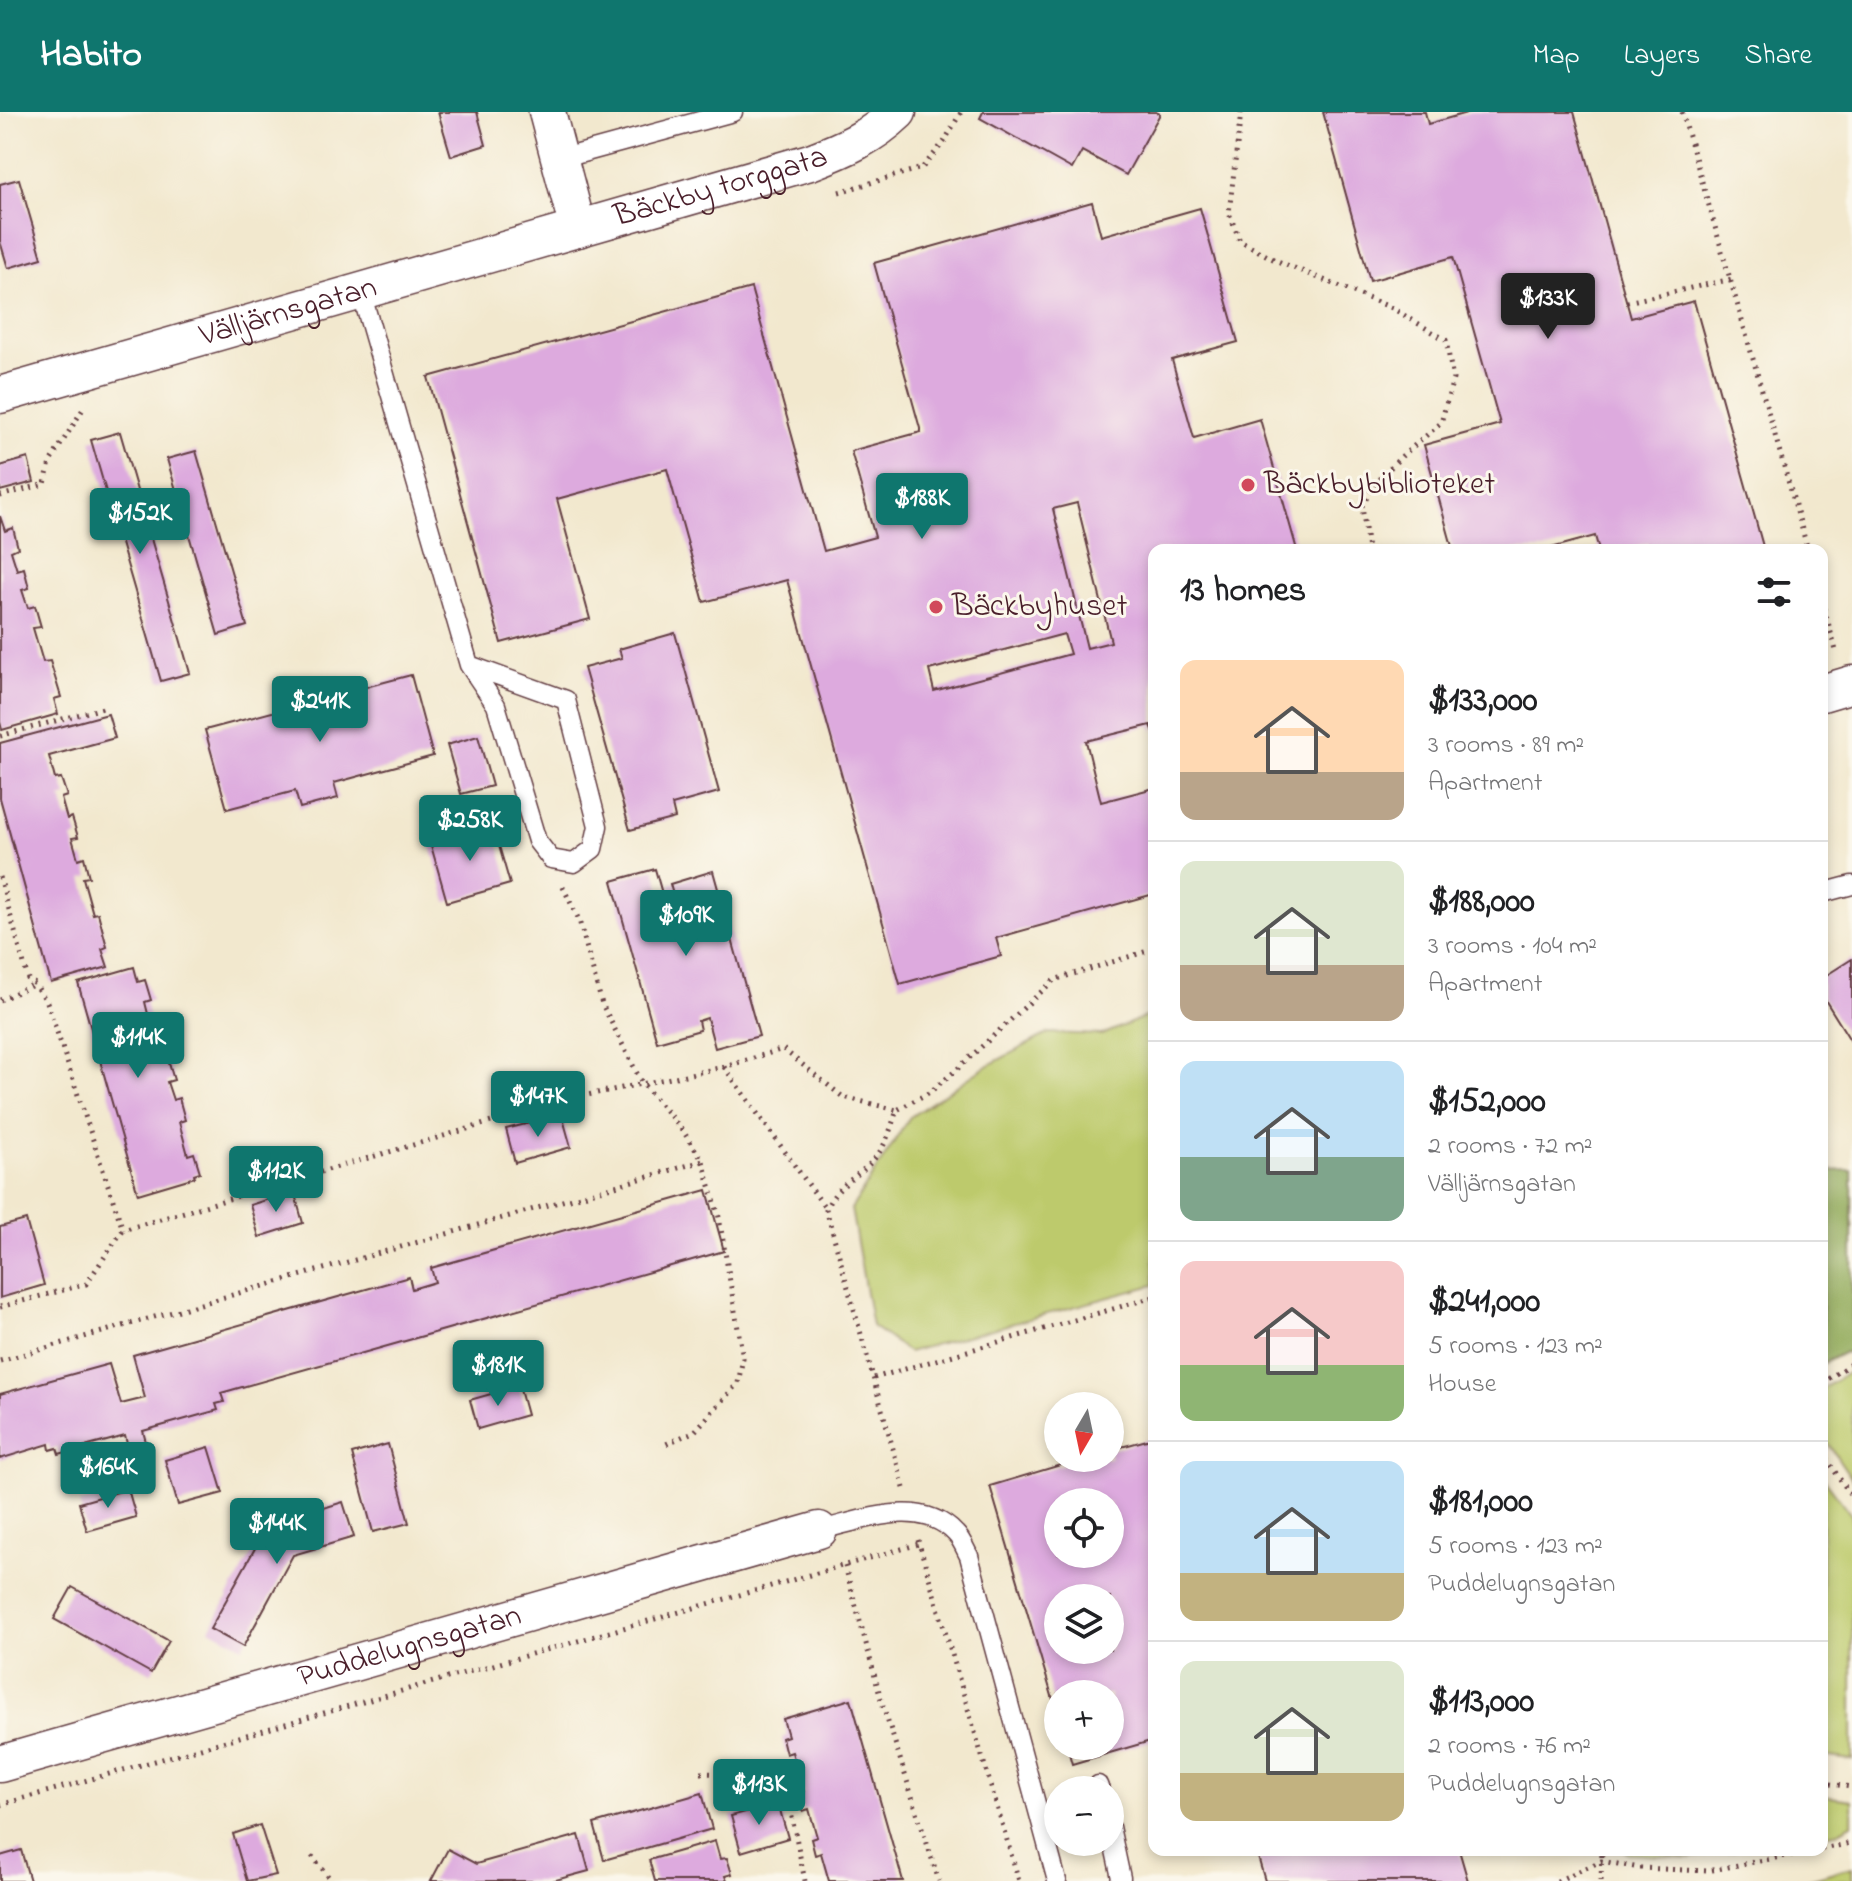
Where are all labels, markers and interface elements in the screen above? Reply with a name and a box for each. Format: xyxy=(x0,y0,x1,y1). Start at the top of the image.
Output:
text: Habito xyxy=(40,28,142,84)
text: Map xyxy=(1532,36,1580,77)
text: Layers xyxy=(1624,36,1700,77)
text: Share xyxy=(1744,36,1812,77)
street label: Bäckby torggata xyxy=(608,134,835,241)
street label: Välljärnsgatan xyxy=(193,264,382,360)
pin: $133K xyxy=(1492,273,1604,341)
text: $133K xyxy=(1519,280,1577,318)
place label: Bäckbybiblioteket xyxy=(1263,462,1495,509)
pin: $188K xyxy=(866,473,978,541)
marker: Bäckbybiblioteket xyxy=(1239,476,1257,494)
text: $188K xyxy=(894,480,950,518)
pin: $152K xyxy=(84,488,196,556)
text: $152K xyxy=(108,495,172,533)
text: 13 homes xyxy=(1180,567,1306,617)
icon: filters xyxy=(1752,570,1796,614)
place label: Bäckbyhuset xyxy=(951,584,1128,631)
marker: Bäckbyhuset xyxy=(927,598,945,616)
pin: $241K xyxy=(264,676,376,744)
text: $133,000 xyxy=(1428,677,1537,727)
text: $241K xyxy=(290,683,350,721)
icon: home xyxy=(1244,692,1340,788)
text: 3 rooms · 89 m² xyxy=(1428,727,1584,765)
text: Apartment xyxy=(1428,765,1542,803)
pin: $258K xyxy=(414,795,526,863)
text: $258K xyxy=(437,802,503,840)
text: $188,000 xyxy=(1428,878,1535,928)
pin: $109K xyxy=(630,890,742,958)
icon: home xyxy=(1244,893,1340,989)
text: $109K xyxy=(658,897,714,935)
text: 3 rooms · 104 m² xyxy=(1428,928,1597,966)
text: Apartment xyxy=(1428,966,1542,1004)
pin: $114K xyxy=(82,1012,194,1080)
text: $114K xyxy=(110,1019,166,1057)
pin: $147K xyxy=(482,1071,594,1139)
text: $147K xyxy=(509,1078,567,1116)
text: $152,000 xyxy=(1428,1078,1546,1128)
icon: home xyxy=(1244,1093,1340,1189)
text: 2 rooms · 72 m² xyxy=(1428,1128,1593,1166)
pin: $112K xyxy=(220,1146,332,1214)
text: $112K xyxy=(247,1153,305,1191)
text: Välljärnsgatan xyxy=(1428,1166,1576,1204)
text: $241,000 xyxy=(1428,1278,1540,1328)
icon: home xyxy=(1244,1293,1340,1389)
text: 5 rooms · 123 m² xyxy=(1428,1328,1603,1366)
pin: $181K xyxy=(442,1340,554,1408)
text: $181K xyxy=(471,1347,525,1385)
text: House xyxy=(1428,1366,1496,1404)
north arrow xyxy=(1044,1392,1124,1472)
map controls xyxy=(1044,1392,1124,1856)
pin: $164K xyxy=(52,1442,164,1510)
text: $164K xyxy=(79,1449,137,1487)
text: $181,000 xyxy=(1428,1478,1533,1528)
button: locate xyxy=(1044,1488,1124,1568)
icon: home xyxy=(1244,1493,1340,1589)
pin: $144K xyxy=(221,1498,333,1566)
text: $144K xyxy=(248,1505,306,1543)
text: 5 rooms · 123 m² xyxy=(1428,1528,1603,1566)
text: Puddelugnsgatan xyxy=(1428,1566,1615,1604)
button: layers xyxy=(1044,1584,1124,1664)
street label: Puddelugnsgatan xyxy=(292,1593,527,1701)
text: $113,000 xyxy=(1428,1678,1534,1728)
button: + xyxy=(1044,1680,1124,1760)
icon: home xyxy=(1244,1693,1340,1789)
text: 2 rooms · 76 m² xyxy=(1428,1728,1591,1766)
pin: $113K xyxy=(703,1759,815,1827)
text: $113K xyxy=(731,1766,787,1804)
text: Puddelugnsgatan xyxy=(1428,1766,1615,1804)
button: − xyxy=(1044,1776,1124,1856)

